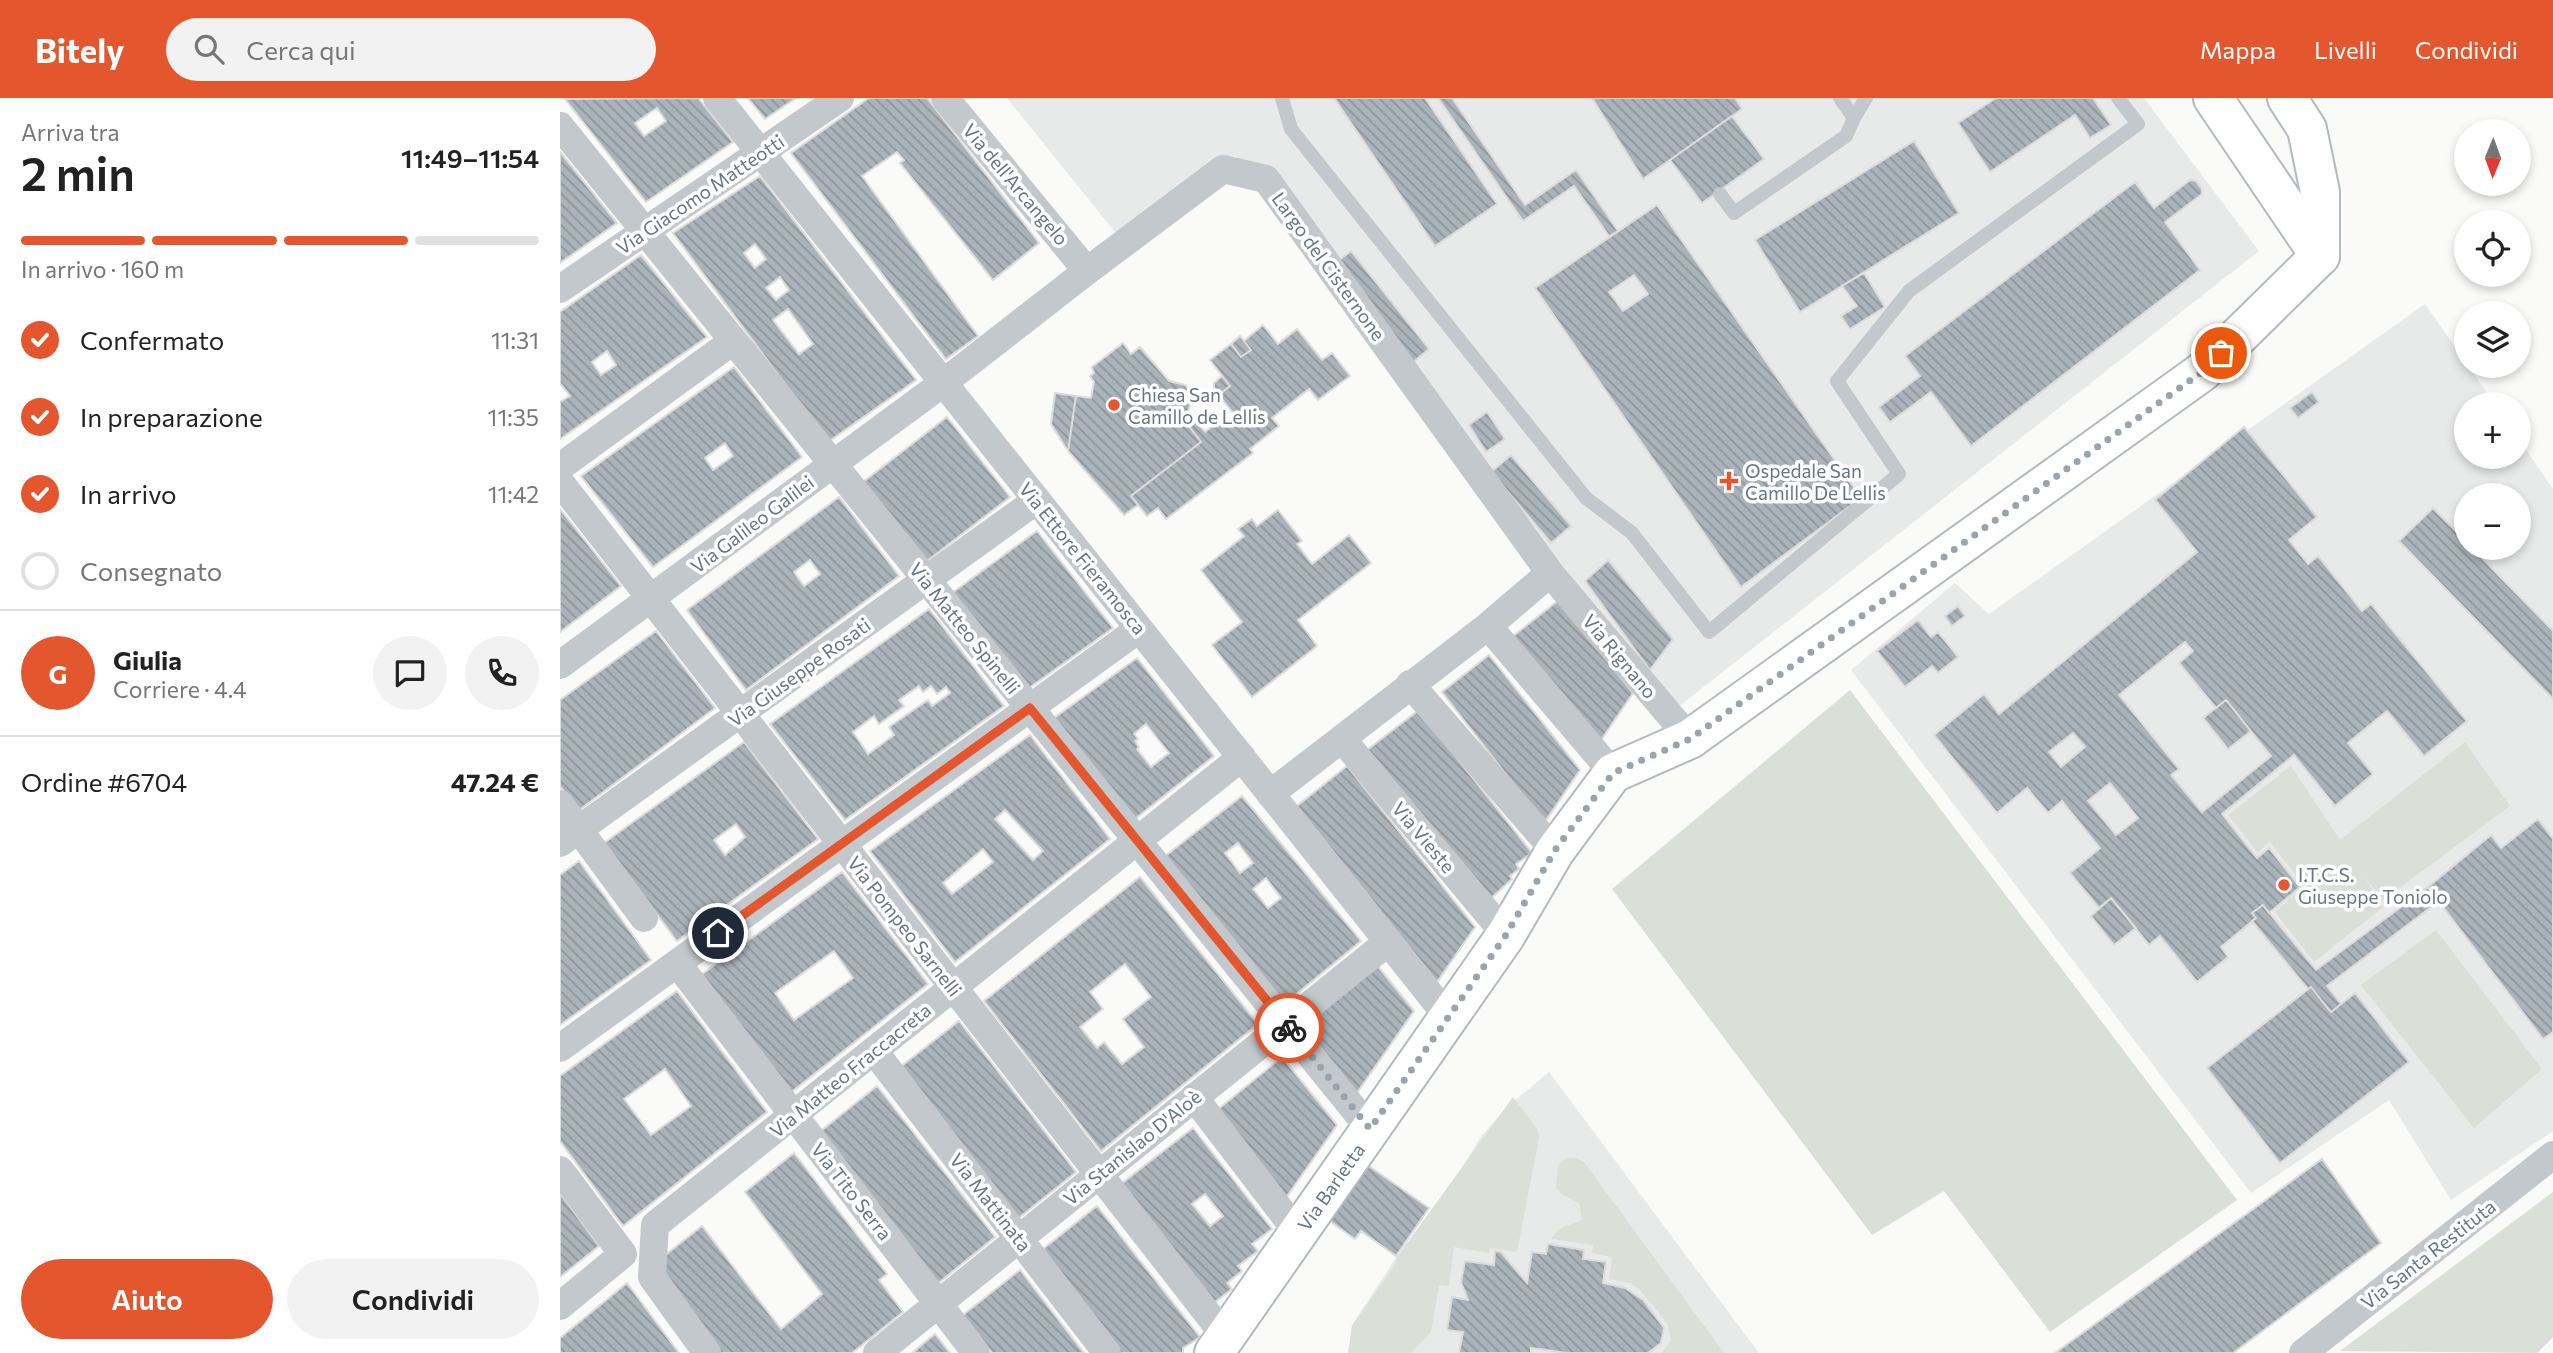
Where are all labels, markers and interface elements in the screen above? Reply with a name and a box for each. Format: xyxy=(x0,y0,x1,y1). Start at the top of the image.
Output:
search box xyxy=(166,18,656,81)
text: Bitely xyxy=(35,29,124,70)
icon: search xyxy=(190,30,228,68)
text: Cerca qui xyxy=(246,34,356,65)
text: Mappa xyxy=(2200,35,2276,64)
text: Livelli xyxy=(2314,35,2377,64)
text: Condividi xyxy=(2415,35,2518,64)
text: Arriva tra xyxy=(21,118,120,146)
street label: Via dell'Arcangelo xyxy=(958,118,1074,250)
north arrow xyxy=(2454,119,2530,196)
map controls xyxy=(2454,119,2531,560)
street label: Via Giacomo Matteotti xyxy=(612,129,788,259)
text: 11:49–11:54 xyxy=(401,142,539,173)
text: 2 min xyxy=(21,144,135,200)
street label: Largo del Cisternone xyxy=(1267,187,1391,345)
button: locate xyxy=(2454,210,2531,287)
text: In arrivo · 160 m xyxy=(21,255,184,283)
button: layers xyxy=(2454,301,2531,378)
icon: check xyxy=(21,321,59,359)
pin xyxy=(2191,323,2251,383)
text: Confermato xyxy=(80,324,224,355)
text: 11:31 xyxy=(491,326,539,354)
icon: bag xyxy=(2202,334,2240,372)
place label: Chiesa San Camillo de Lellis xyxy=(1128,383,1266,428)
button: + xyxy=(2454,392,2531,469)
marker: Chiesa San Camillo de Lellis xyxy=(1106,397,1122,413)
icon: check xyxy=(21,398,59,436)
text: In preparazione xyxy=(80,401,263,432)
text: 11:35 xyxy=(488,403,539,431)
place label: Ospedale San Camillo De Lellis xyxy=(1745,459,1886,504)
street label: Via Galileo Galilei xyxy=(686,470,818,578)
marker: Ospedale San Camillo De Lellis xyxy=(1719,471,1739,491)
icon: check xyxy=(21,475,59,513)
street label: Via Ettore Fieramosca xyxy=(1015,477,1151,639)
text: In arrivo xyxy=(80,478,177,509)
text: 11:42 xyxy=(488,480,539,508)
button: − xyxy=(2454,483,2531,560)
text: Consegnato xyxy=(80,555,222,586)
street label: Via Matteo Spinelli xyxy=(905,558,1025,698)
street label: Via Rignano xyxy=(1578,609,1662,703)
street label: Via Giuseppe Rosati xyxy=(723,613,875,731)
button: chat xyxy=(373,636,447,710)
button: phone xyxy=(465,636,539,710)
text: Giulia xyxy=(113,644,182,675)
text: G xyxy=(49,658,67,689)
text: Corriere · 4.4 xyxy=(113,675,247,703)
text: Ordine #6704 xyxy=(21,766,187,797)
text: 47.24 € xyxy=(451,766,539,797)
street label: Via Vieste xyxy=(1388,797,1460,877)
street label: Via Pompeo Sarnelli xyxy=(843,851,967,1001)
place label: I.T.C.S. Giuseppe Toniolo xyxy=(2298,863,2448,908)
marker: I.T.C.S. Giuseppe Toniolo xyxy=(2276,877,2292,893)
pin xyxy=(688,903,748,963)
icon: home xyxy=(699,914,737,952)
courier xyxy=(1254,993,1324,1063)
street label: Via Matteo Fraccacreta xyxy=(765,998,935,1142)
icon: bike xyxy=(1270,1009,1308,1047)
street label: Via Stanislao D'Aloè xyxy=(1059,1084,1205,1210)
street label: Via Tito Serra xyxy=(807,1138,897,1244)
street label: Via Barletta xyxy=(1292,1138,1369,1235)
street label: Via Mattinata xyxy=(945,1148,1037,1256)
street label: Via Santa Restituta xyxy=(2356,1194,2500,1314)
button: Aiuto xyxy=(21,1259,273,1339)
button: Condividi xyxy=(287,1259,539,1339)

